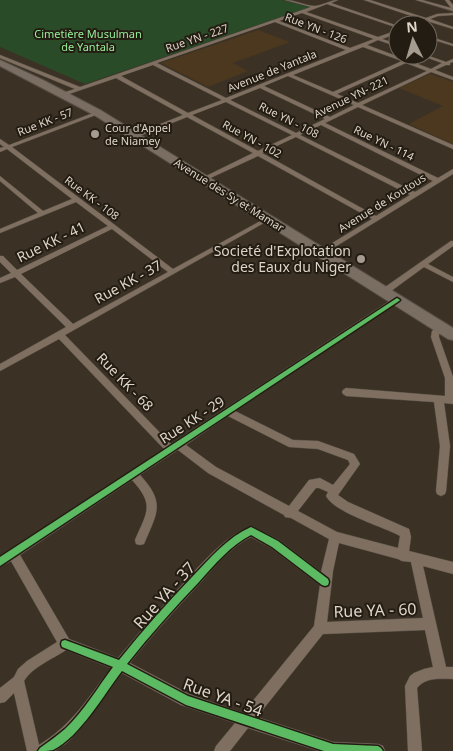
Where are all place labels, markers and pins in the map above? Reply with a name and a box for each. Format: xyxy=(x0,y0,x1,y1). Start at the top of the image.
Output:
place label: Cour d'Appel de Niamey xyxy=(105,120,171,148)
marker: Cour d'Appel de Niamey xyxy=(89,128,101,140)
place label: Societé d'Explotation des Eaux du Niger xyxy=(214,241,351,276)
marker: Societé d'Explotation des Eaux du Niger xyxy=(355,253,367,265)

